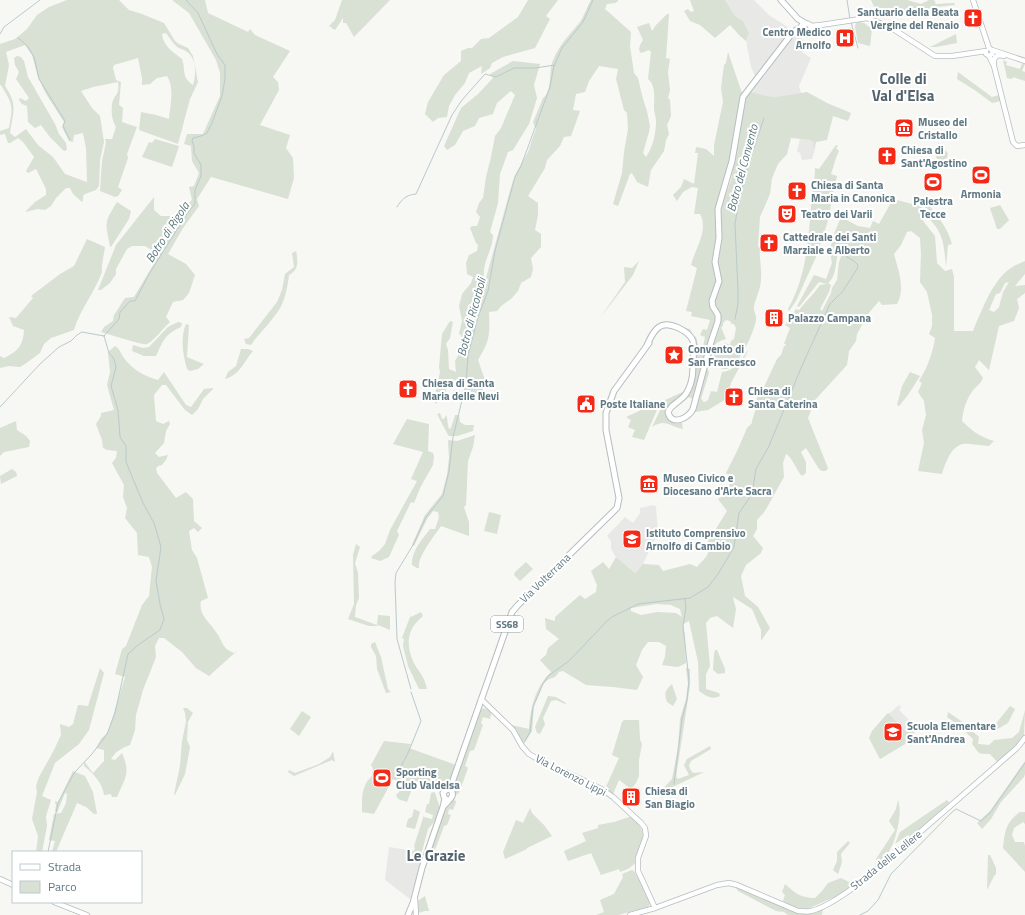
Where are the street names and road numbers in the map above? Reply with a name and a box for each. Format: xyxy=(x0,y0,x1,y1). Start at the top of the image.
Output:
street label: Via Volterrana xyxy=(516,549,574,606)
road number: SS68 xyxy=(491,616,523,632)
street label: Via Lorenzo Lippi xyxy=(533,750,609,800)
street label: Strada delle Lellere xyxy=(847,826,926,894)

